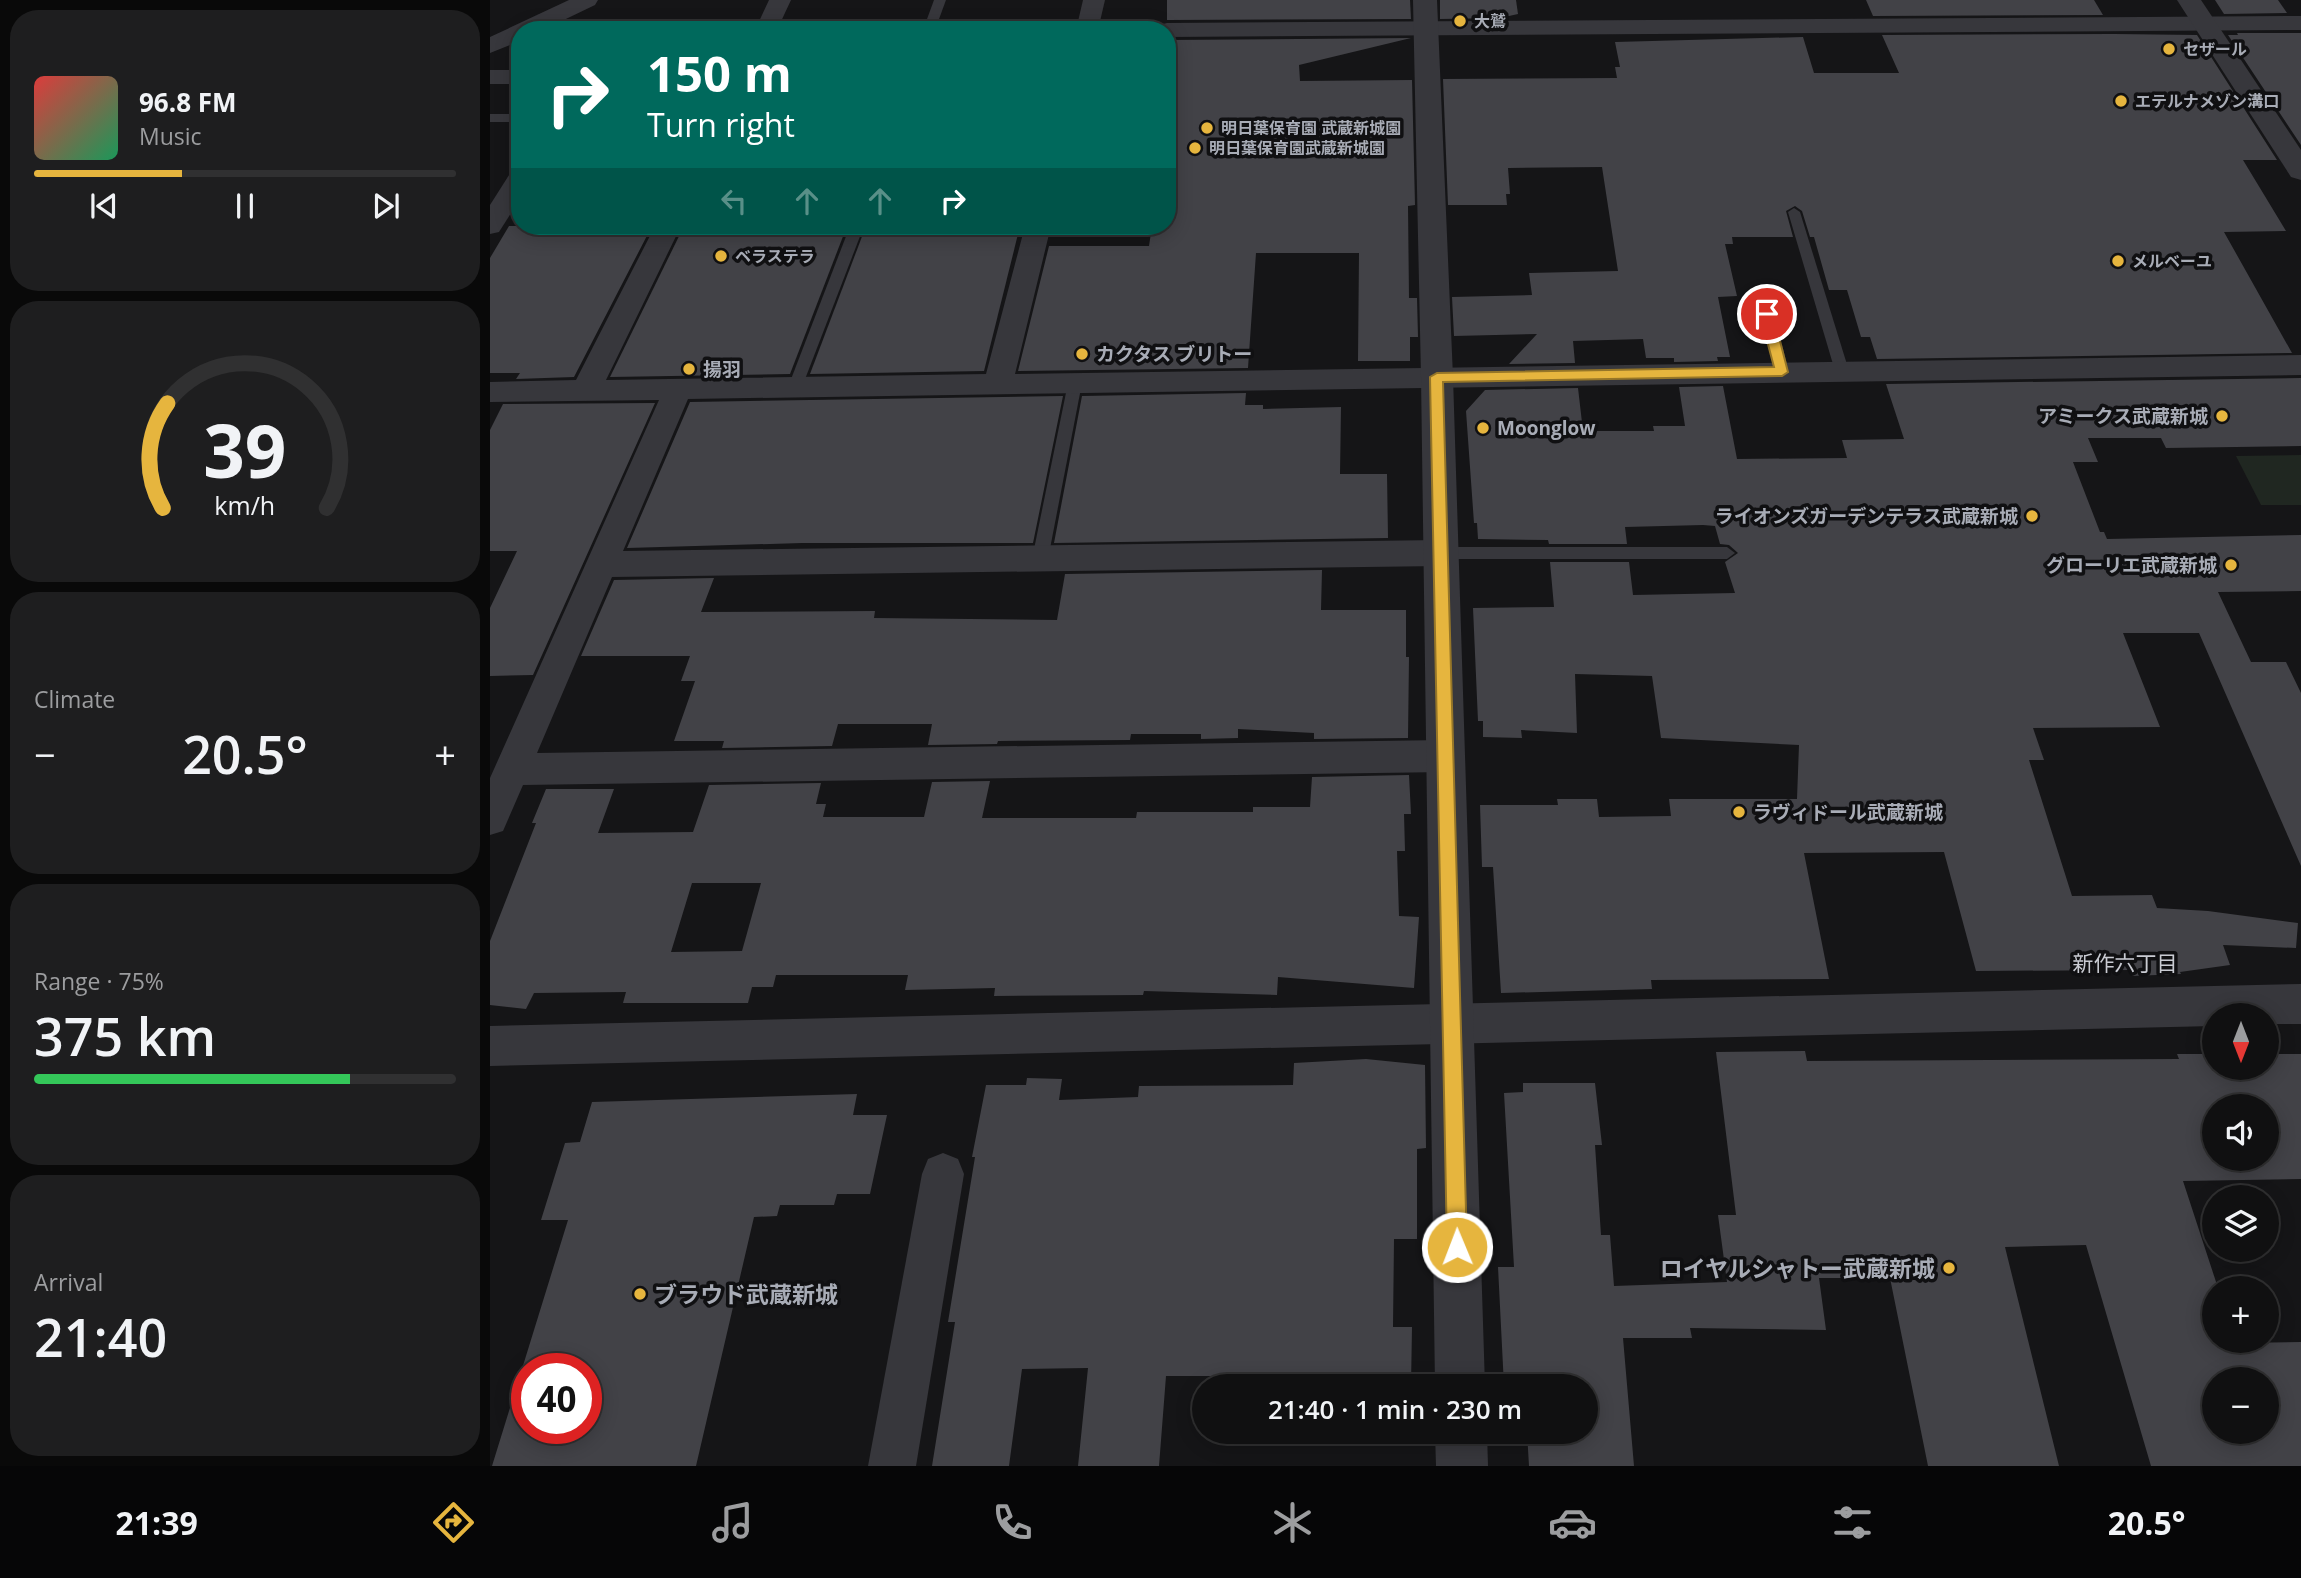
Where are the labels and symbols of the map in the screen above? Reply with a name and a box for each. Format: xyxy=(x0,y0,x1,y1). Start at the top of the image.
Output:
place label: 大鷲 xyxy=(1474,10,1506,32)
marker: 大鷲 xyxy=(1452,13,1468,29)
place label: セザール xyxy=(2183,38,2247,60)
marker: セザール xyxy=(2161,41,2177,57)
place label: エテルナメゾン溝口 xyxy=(2135,90,2279,112)
marker: エテルナメゾン溝口 xyxy=(2113,93,2129,109)
place label: 明日葉保育園 武蔵新城園 xyxy=(1221,117,1401,139)
marker: 明日葉保育園 武蔵新城園 xyxy=(1199,120,1215,136)
place label: 明日葉保育園武蔵新城園 xyxy=(1209,137,1385,159)
marker: 明日葉保育園武蔵新城園 xyxy=(1187,140,1203,156)
place label: ベラステラ xyxy=(735,245,815,267)
marker: ベラステラ xyxy=(713,248,729,264)
place label: メルベーユ xyxy=(2132,250,2212,272)
marker: メルベーユ xyxy=(2110,253,2126,269)
pin xyxy=(1737,284,1797,344)
place label: カクタス ブリトー xyxy=(1096,341,1252,367)
marker: カクタス ブリトー xyxy=(1074,346,1090,362)
place label: 揚羽 xyxy=(703,356,741,382)
marker: 揚羽 xyxy=(681,361,697,377)
place label: アミークス武蔵新城 xyxy=(2038,403,2208,429)
marker: アミークス武蔵新城 xyxy=(2214,408,2230,424)
place label: Moonglow xyxy=(1497,415,1596,441)
marker: Moonglow xyxy=(1475,420,1491,436)
place label: ライオンズガーデンテラス武蔵新城 xyxy=(1715,503,2018,529)
marker: ライオンズガーデンテラス武蔵新城 xyxy=(2024,508,2040,524)
place label: グローリエ武蔵新城 xyxy=(2046,552,2217,578)
marker: グローリエ武蔵新城 xyxy=(2223,557,2239,573)
place label: ラヴィドール武蔵新城 xyxy=(1753,799,1943,825)
marker: ラヴィドール武蔵新城 xyxy=(1731,804,1747,820)
district label: 新作六丁目 xyxy=(2073,949,2178,977)
north arrow xyxy=(2202,1003,2278,1080)
position arrow xyxy=(1420,1210,1494,1284)
place label: ロイヤルシャトー武蔵新城 xyxy=(1660,1252,1935,1284)
marker: ロイヤルシャトー武蔵新城 xyxy=(1941,1260,1957,1276)
place label: ブラウド武蔵新城 xyxy=(654,1278,838,1310)
marker: ブラウド武蔵新城 xyxy=(632,1286,648,1302)
speed limit sign: 40 xyxy=(511,1353,602,1444)

